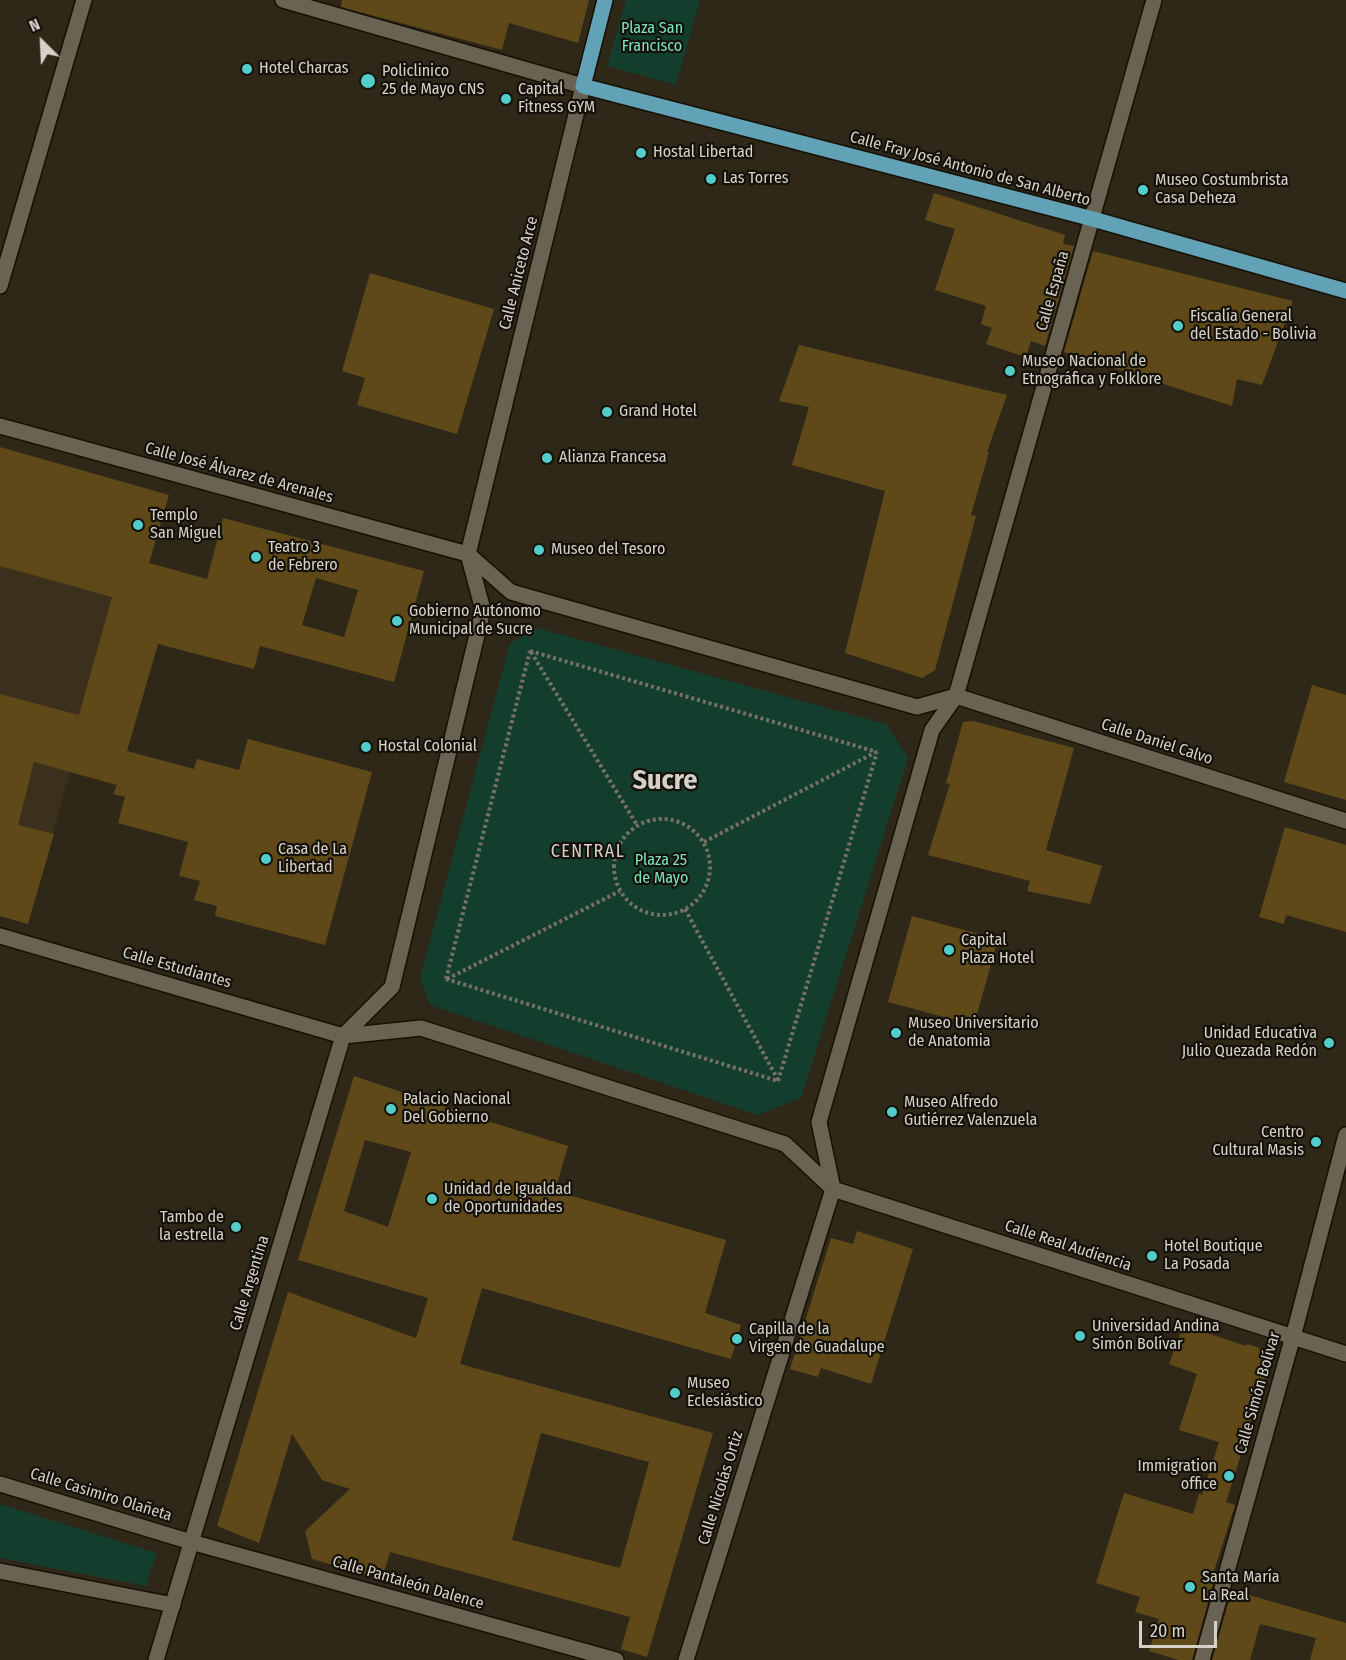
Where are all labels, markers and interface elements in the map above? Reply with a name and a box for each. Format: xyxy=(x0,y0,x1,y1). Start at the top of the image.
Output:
north arrow xyxy=(12,12,72,72)
text: N xyxy=(26,14,43,36)
park label: Plaza San Francisco xyxy=(621,19,683,57)
place label: Hotel Charcas xyxy=(259,59,349,79)
marker: Hotel Charcas xyxy=(240,62,254,76)
place label: Policlinico 25 de Mayo CNS xyxy=(382,62,484,100)
marker: Policlinico 25 de Mayo CNS xyxy=(359,72,377,90)
place label: Capital Fitness GYM xyxy=(518,80,595,118)
marker: Capital Fitness GYM xyxy=(499,92,513,106)
street label: Calle Fray José Antonio de San Alberto xyxy=(848,128,1092,210)
place label: Hostal Libertad xyxy=(653,143,753,163)
marker: Hostal Libertad xyxy=(634,146,648,160)
place label: Las Torres xyxy=(723,169,789,189)
place label: Museo Costumbrista Casa Deheza xyxy=(1155,171,1289,209)
marker: Las Torres xyxy=(704,172,718,186)
marker: Museo Costumbrista Casa Deheza xyxy=(1136,183,1150,197)
street label: Calle Aniceto Arce xyxy=(496,214,542,332)
street label: Calle España xyxy=(1032,249,1074,333)
place label: Fiscalía General del Estado - Bolivia xyxy=(1190,307,1317,345)
marker: Fiscalía General del Estado - Bolivia xyxy=(1171,319,1185,333)
place label: Museo Nacional de Etnográfica y Folklore xyxy=(1022,352,1162,390)
marker: Museo Nacional de Etnográfica y Folklore xyxy=(1003,364,1017,378)
place label: Grand Hotel xyxy=(619,402,697,422)
marker: Grand Hotel xyxy=(600,405,614,419)
street label: Calle José Álvarez de Arenales xyxy=(143,439,335,507)
place label: Alianza Francesa xyxy=(559,448,666,468)
marker: Alianza Francesa xyxy=(540,451,554,465)
place label: Templo San Miguel xyxy=(150,506,221,544)
marker: Templo San Miguel xyxy=(131,518,145,532)
place label: Teatro 3 de Febrero xyxy=(268,538,338,576)
place label: Museo del Tesoro xyxy=(551,540,665,560)
marker: Museo del Tesoro xyxy=(532,543,546,557)
marker: Teatro 3 de Febrero xyxy=(249,550,263,564)
place label: Gobierno Autónomo Municipal de Sucre xyxy=(409,602,541,640)
marker: Gobierno Autónomo Municipal de Sucre xyxy=(390,614,404,628)
street label: Calle Daniel Calvo xyxy=(1099,715,1215,769)
place label: Hostal Colonial xyxy=(378,737,477,757)
marker: Hostal Colonial xyxy=(359,740,373,754)
district label: Sucre xyxy=(633,764,697,798)
place label: Casa de La Libertad xyxy=(278,840,347,878)
district label: CENTRAL xyxy=(551,841,625,863)
park label: Plaza 25 de Mayo xyxy=(634,851,688,889)
marker: Casa de La Libertad xyxy=(259,852,273,866)
place label: Capital Plaza Hotel xyxy=(961,931,1034,969)
street label: Calle Estudiantes xyxy=(120,943,234,993)
marker: Capital Plaza Hotel xyxy=(942,943,956,957)
place label: Museo Universitario de Anatomia xyxy=(908,1014,1039,1052)
place label: Unidad Educativa Julio Quezada Redón xyxy=(1182,1024,1317,1062)
marker: Museo Universitario de Anatomia xyxy=(889,1026,903,1040)
marker: Unidad Educativa Julio Quezada Redón xyxy=(1322,1036,1336,1050)
place label: Palacio Nacional Del Gobierno xyxy=(403,1090,510,1128)
place label: Museo Alfredo Gutiérrez Valenzuela xyxy=(904,1093,1037,1131)
marker: Palacio Nacional Del Gobierno xyxy=(384,1102,398,1116)
marker: Museo Alfredo Gutiérrez Valenzuela xyxy=(885,1105,899,1119)
place label: Centro Cultural Masis xyxy=(1212,1123,1304,1161)
marker: Centro Cultural Masis xyxy=(1309,1135,1323,1149)
place label: Unidad de Igualdad de Oportunidades xyxy=(444,1180,572,1218)
marker: Unidad de Igualdad de Oportunidades xyxy=(425,1192,439,1206)
place label: Tambo de la estrella xyxy=(159,1208,224,1246)
street label: Calle Real Audiencia xyxy=(1002,1216,1134,1276)
marker: Tambo de la estrella xyxy=(229,1220,243,1234)
street label: Calle Argentina xyxy=(226,1233,274,1333)
place label: Hotel Boutique La Posada xyxy=(1164,1237,1263,1275)
marker: Hotel Boutique La Posada xyxy=(1145,1249,1159,1263)
place label: Universidad Andina Simón Bolívar xyxy=(1092,1317,1220,1355)
place label: Capilla de la Virgen de Guadalupe xyxy=(749,1320,885,1358)
marker: Universidad Andina Simón Bolívar xyxy=(1073,1329,1087,1343)
street label: Calle Simón Bolívar xyxy=(1231,1330,1285,1456)
marker: Capilla de la Virgen de Guadalupe xyxy=(730,1332,744,1346)
place label: Museo Eclesiástico xyxy=(687,1374,763,1412)
marker: Museo Eclesiástico xyxy=(668,1386,682,1400)
street label: Calle Nicolás Ortiz xyxy=(695,1429,747,1547)
place label: Immigration office xyxy=(1138,1457,1217,1495)
street label: Calle Casimiro Olañeta xyxy=(28,1464,174,1526)
marker: Immigration office xyxy=(1222,1469,1236,1483)
street label: Calle Pantaleón Dalence xyxy=(330,1552,486,1614)
place label: Santa María La Real xyxy=(1202,1568,1280,1606)
marker: Santa María La Real xyxy=(1183,1580,1197,1594)
scale bar xyxy=(1142,1609,1220,1647)
text: 20 m xyxy=(1150,1620,1185,1642)

